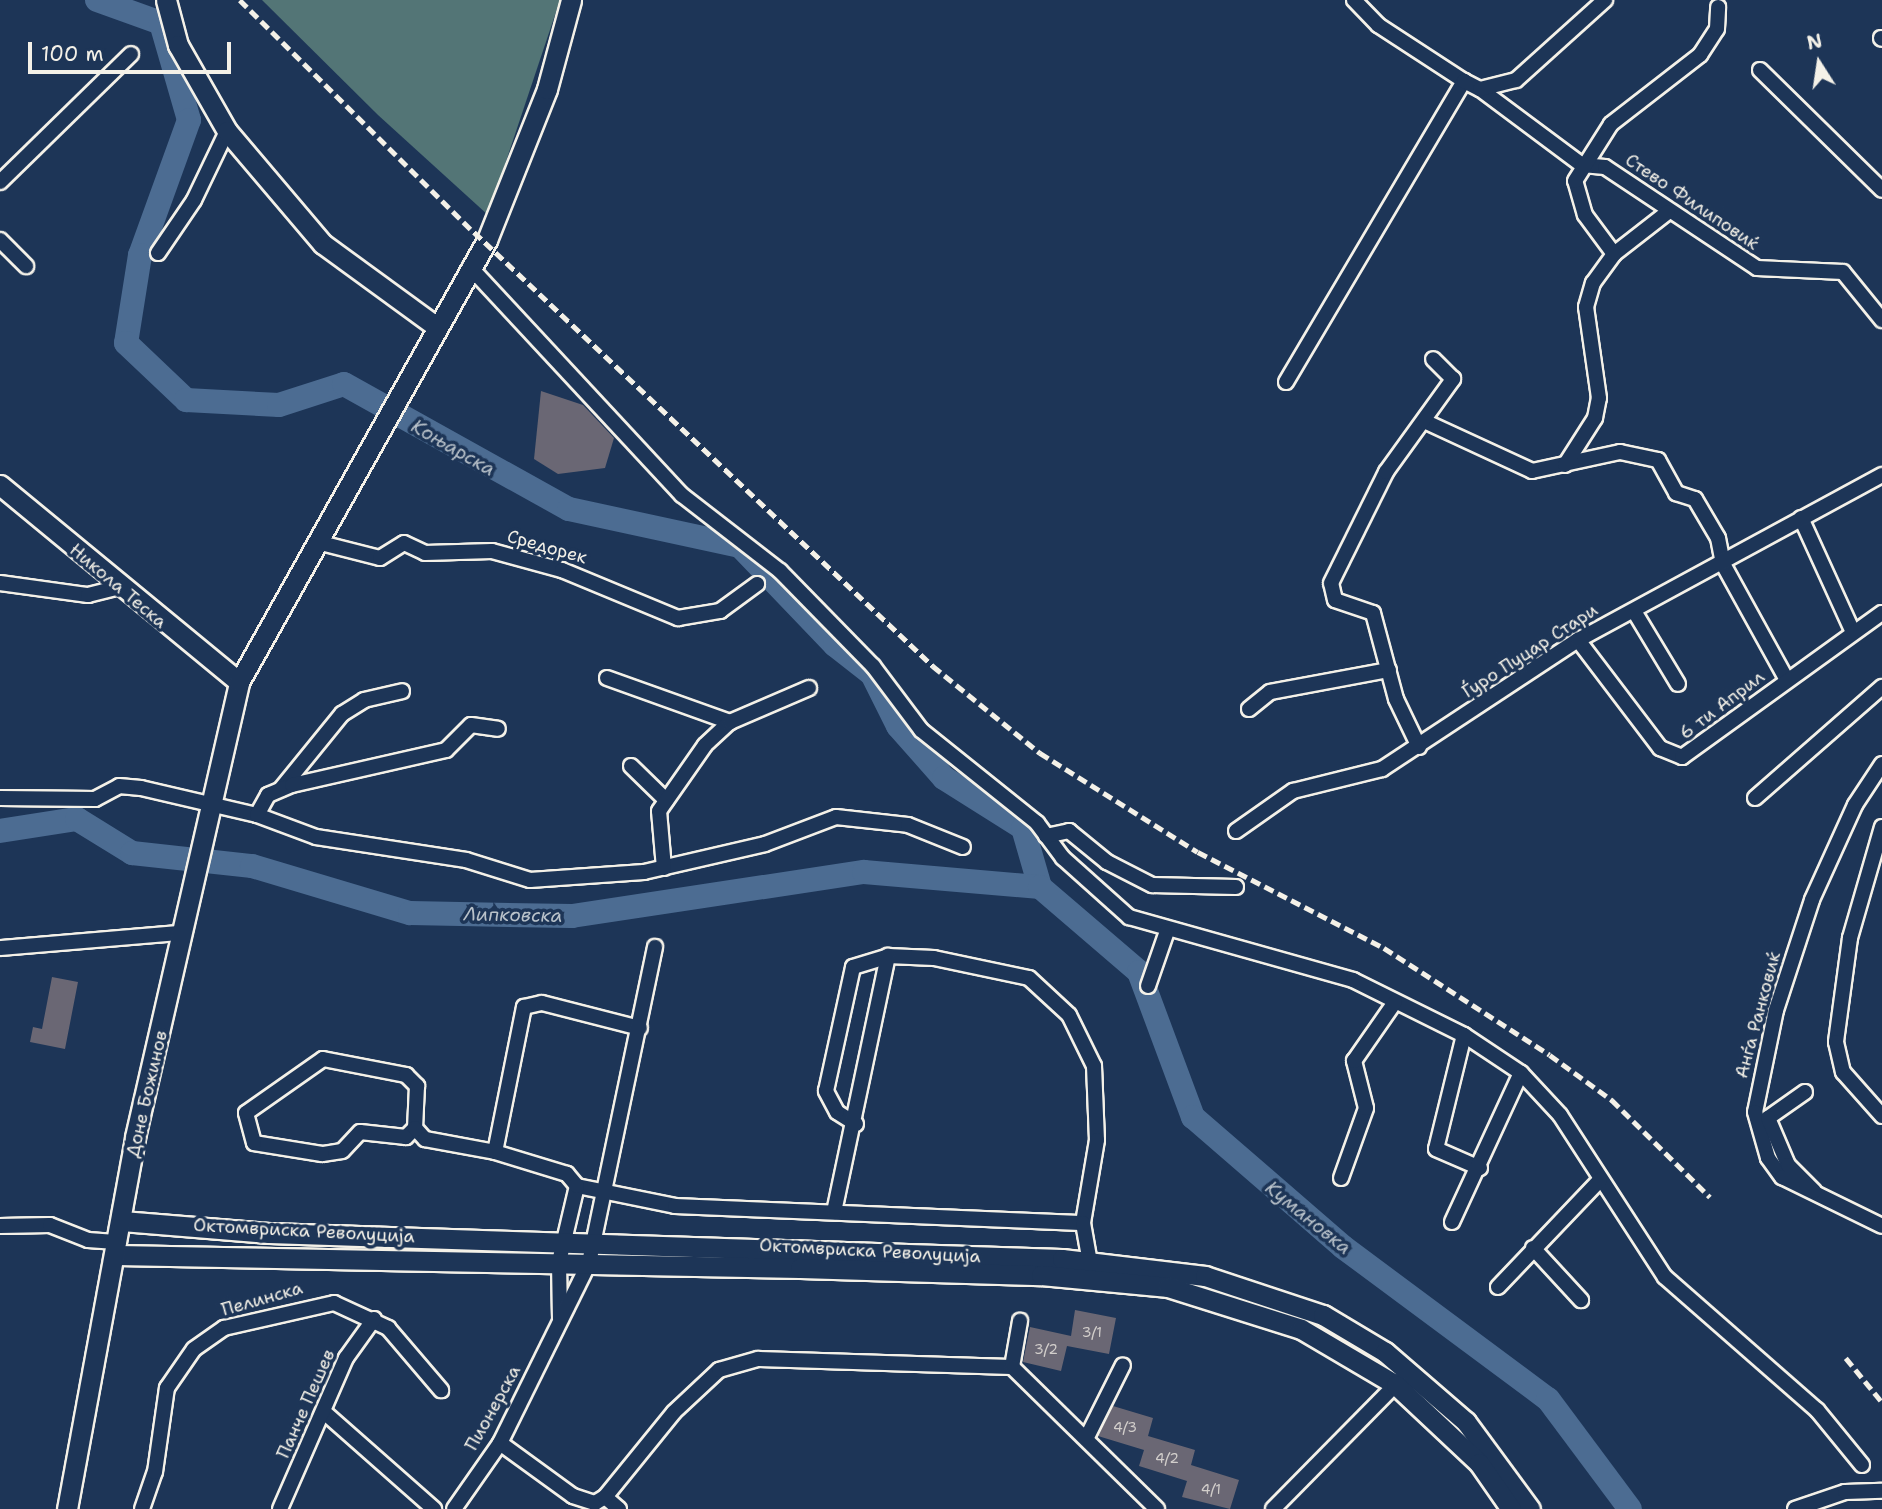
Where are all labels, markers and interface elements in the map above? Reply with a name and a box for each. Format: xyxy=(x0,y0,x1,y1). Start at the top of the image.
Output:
scale bar xyxy=(32,28,234,72)
north arrow xyxy=(1784,28,1854,98)
text: N xyxy=(1805,28,1824,56)
text: 100 m xyxy=(41,40,104,68)
street label: Стево Филиповиќ xyxy=(1621,149,1763,255)
water label: Коњарска xyxy=(407,415,499,481)
street label: Средорек xyxy=(505,525,589,569)
street label: Никола Теска xyxy=(65,539,171,633)
street label: Ѓуро Пуцар Стари xyxy=(1458,599,1602,703)
street label: 6 ти Април xyxy=(1675,666,1769,744)
water label: Липковска xyxy=(463,903,563,927)
street label: Анѓа Ранковиќ xyxy=(1731,949,1785,1081)
street label: Доне Божинов xyxy=(122,1028,172,1160)
water label: Кумановка xyxy=(1260,1176,1356,1260)
street label: Октомвриска Револуција xyxy=(193,1214,415,1248)
street label: Октомвриска Револуција xyxy=(759,1234,981,1268)
street label: Пелинска xyxy=(219,1277,305,1321)
house number: 3/1 xyxy=(1082,1324,1102,1340)
house number: 3/2 xyxy=(1034,1341,1058,1357)
street label: Панче Пешев xyxy=(272,1346,340,1462)
street label: Пионерска xyxy=(461,1362,525,1454)
house number: 4/3 xyxy=(1113,1419,1137,1435)
house number: 4/2 xyxy=(1155,1450,1179,1466)
house number: 4/1 xyxy=(1201,1481,1221,1497)

